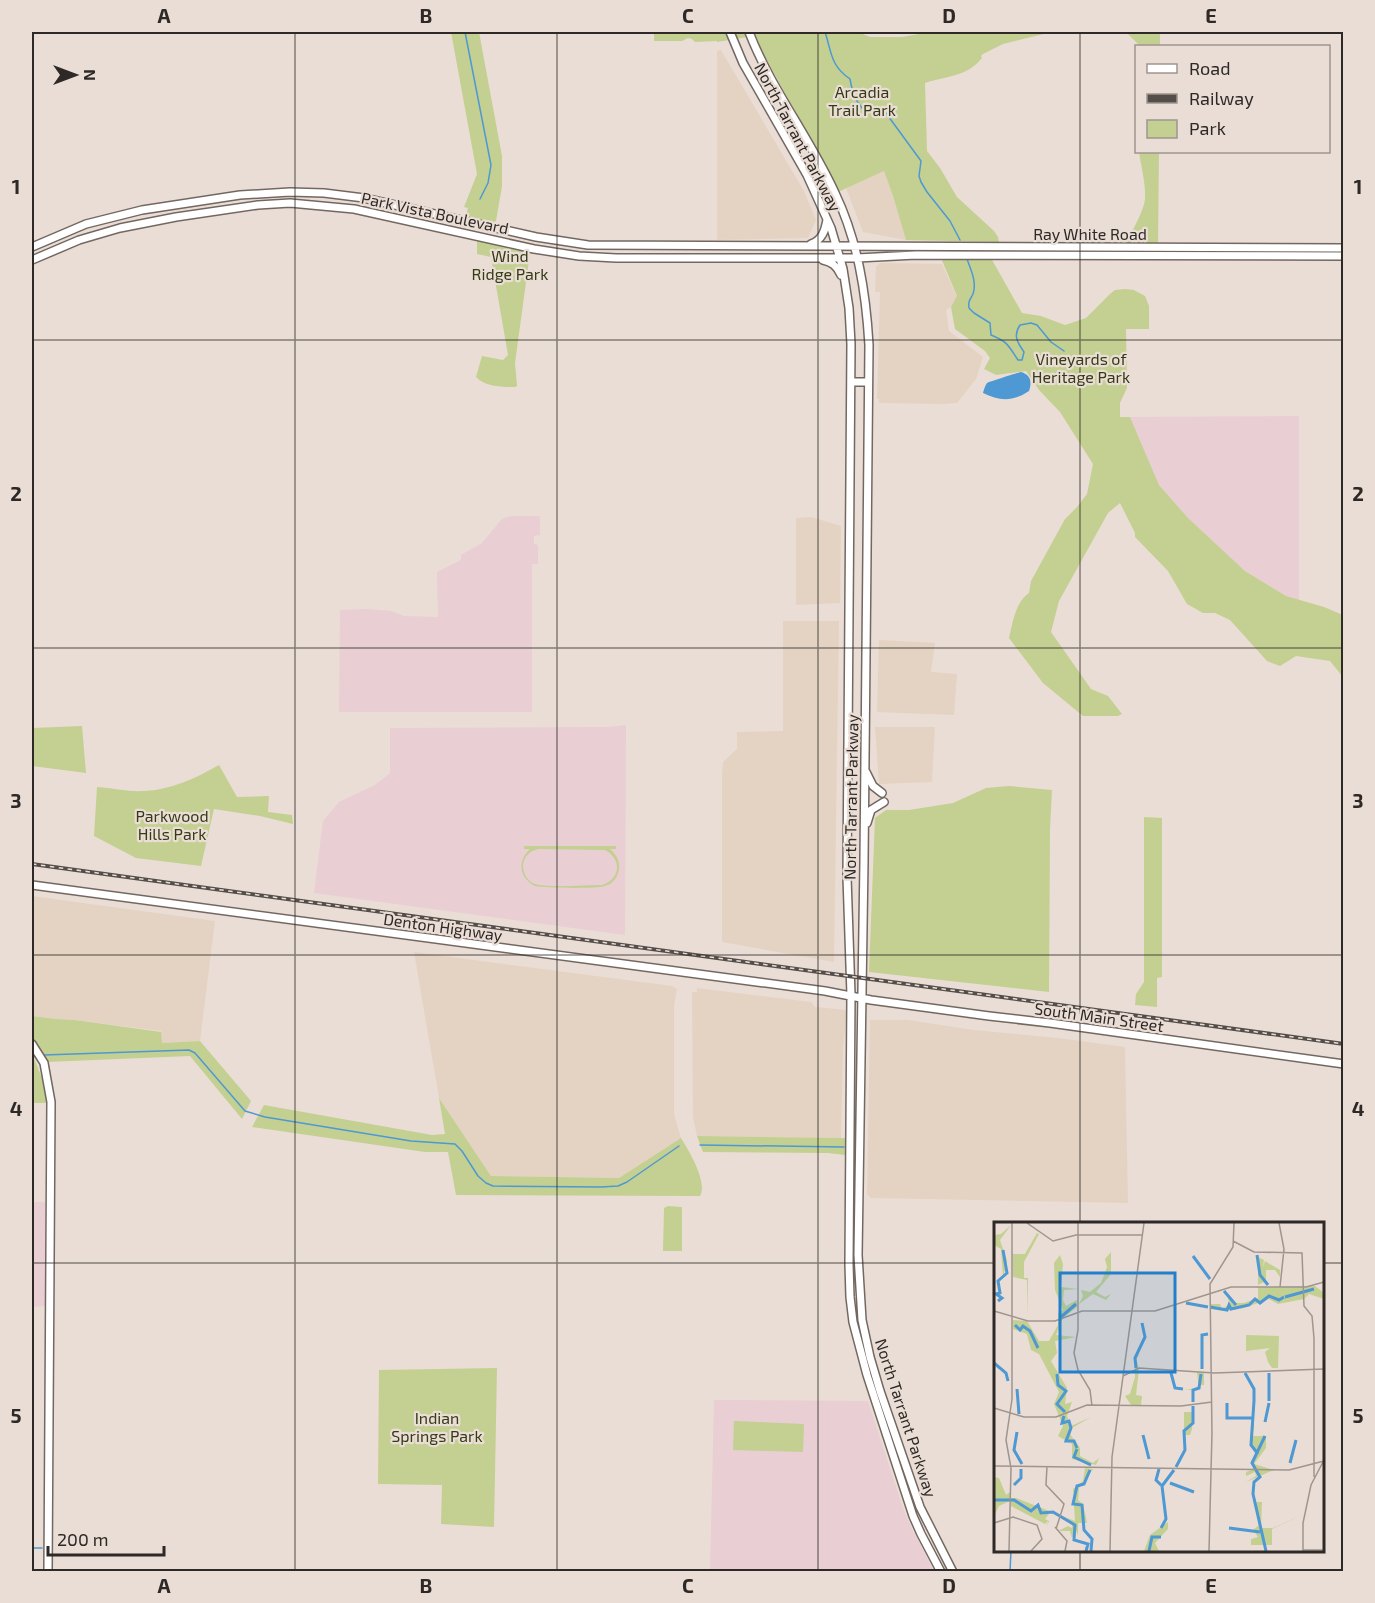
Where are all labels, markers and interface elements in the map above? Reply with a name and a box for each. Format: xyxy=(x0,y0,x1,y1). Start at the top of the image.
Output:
text: A xyxy=(157,3,171,27)
text: B xyxy=(420,3,432,27)
text: C xyxy=(682,3,694,27)
text: D xyxy=(942,3,956,27)
text: E xyxy=(1205,3,1217,27)
north arrow xyxy=(45,45,105,105)
legend xyxy=(1135,45,1330,153)
text: Road xyxy=(1189,57,1230,79)
street label: North Tarrant Parkway xyxy=(751,59,846,215)
text: N xyxy=(81,69,100,81)
park label: Arcadia Trail Park xyxy=(828,82,896,119)
text: Railway xyxy=(1189,87,1254,109)
text: Park xyxy=(1189,117,1226,139)
text: 1 xyxy=(12,174,20,198)
text: 1 xyxy=(1354,174,1362,198)
street label: Park Vista Boulevard xyxy=(360,188,510,237)
street label: Ray White Road xyxy=(1033,224,1147,243)
park label: Wind Ridge Park xyxy=(472,246,548,283)
park label: Vineyards of Heritage Park xyxy=(1032,349,1130,386)
text: 2 xyxy=(10,481,22,505)
text: 2 xyxy=(1352,481,1364,505)
street label: North Tarrant Parkway xyxy=(840,713,861,880)
text: 3 xyxy=(10,788,22,812)
text: 3 xyxy=(1352,788,1364,812)
park label: Parkwood Hills Park xyxy=(135,806,209,843)
street label: Denton Highway xyxy=(382,909,504,944)
street label: South Main Street xyxy=(1033,998,1165,1035)
text: 4 xyxy=(10,1096,23,1120)
text: 4 xyxy=(1352,1096,1365,1120)
inset map xyxy=(994,1222,1324,1552)
street label: North Tarrant Parkway xyxy=(872,1336,941,1500)
text: 5 xyxy=(10,1403,22,1427)
text: 5 xyxy=(1352,1403,1364,1427)
park label: Indian Springs Park xyxy=(391,1408,483,1445)
scale bar xyxy=(48,1519,164,1557)
text: 200 m xyxy=(57,1528,109,1550)
text: A xyxy=(157,1573,171,1597)
text: B xyxy=(420,1573,432,1597)
text: C xyxy=(682,1573,694,1597)
text: D xyxy=(942,1573,956,1597)
text: E xyxy=(1205,1573,1217,1597)

